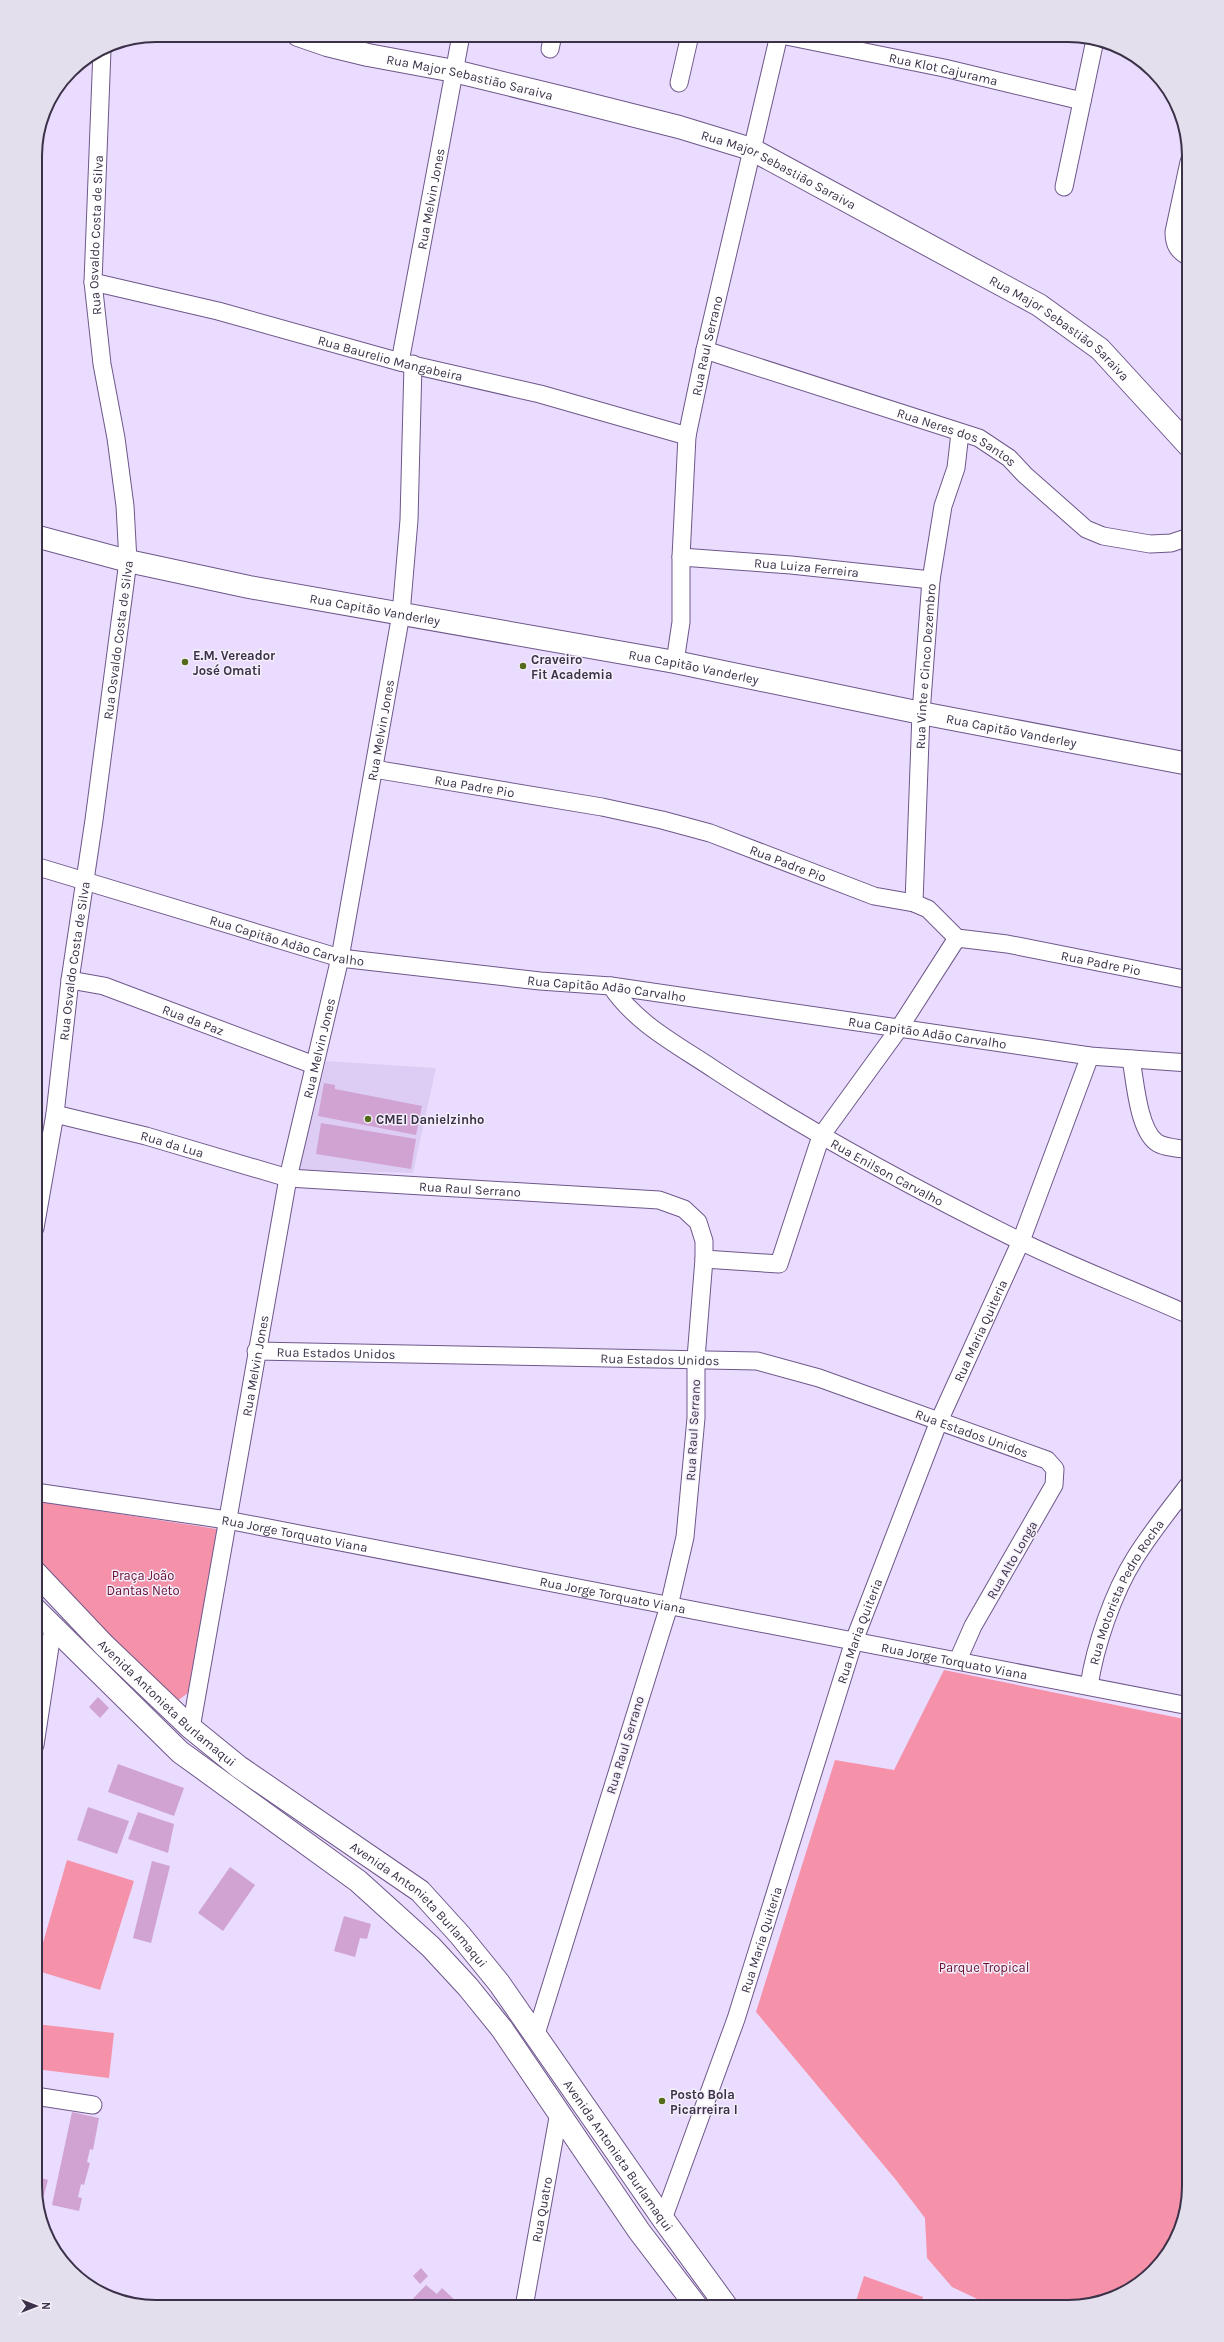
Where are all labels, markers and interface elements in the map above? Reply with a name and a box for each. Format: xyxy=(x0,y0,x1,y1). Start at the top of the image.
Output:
street label: Rua Klot Cajurama xyxy=(888,50,999,88)
street label: Rua Major Sebastião Saraiva xyxy=(385,51,555,103)
street label: Rua Major Sebastião Saraiva xyxy=(699,127,859,212)
street label: Rua Melvin Jones xyxy=(414,147,447,251)
street label: Rua Osvaldo Costa de Silva xyxy=(85,155,105,316)
street label: Rua Major Sebastião Saraiva xyxy=(987,272,1132,383)
street label: Rua Raul Serrano xyxy=(688,294,725,397)
street label: Rua Baurelio Mangabeira xyxy=(316,332,464,384)
street label: Rua Neres dos Santos xyxy=(895,405,1020,469)
street label: Rua Luiza Ferreira xyxy=(754,555,860,580)
street label: Rua Osvaldo Costa de Silva xyxy=(100,559,136,720)
street label: Rua Vinte e Cinco Dezembro xyxy=(912,583,938,749)
street label: Rua Capitão Vanderley xyxy=(308,590,442,628)
street label: Rua Capitão Vanderley xyxy=(628,646,760,687)
place label: E.M. Vereador José Omati xyxy=(193,648,276,678)
place label: Craveiro Fit Academia xyxy=(531,652,612,682)
marker: E.M. Vereador José Omati xyxy=(180,657,190,667)
marker: Craveiro Fit Academia xyxy=(518,661,528,671)
street label: Rua Melvin Jones xyxy=(364,678,397,782)
street label: Rua Capitão Vanderley xyxy=(945,710,1078,750)
street label: Rua Padre Pio xyxy=(433,772,516,800)
street label: Rua Padre Pio xyxy=(748,842,829,885)
street label: Rua Osvaldo Costa de Silva xyxy=(56,880,92,1041)
street label: Rua Capitão Adão Carvalho xyxy=(208,912,365,968)
street label: Rua Padre Pio xyxy=(1060,947,1142,978)
street label: Rua Capitão Adão Carvalho xyxy=(526,972,687,1004)
street label: Rua Melvin Jones xyxy=(300,996,338,1100)
street label: Rua da Paz xyxy=(160,1001,226,1038)
street label: Rua Capitão Adão Carvalho xyxy=(847,1013,1008,1051)
place label: CMEI Danielzinho xyxy=(376,1112,484,1127)
marker: CMEI Danielzinho xyxy=(363,1114,373,1124)
street label: Rua da Lua xyxy=(139,1127,206,1160)
street label: Rua Enilson Carvalho xyxy=(828,1135,946,1209)
street label: Rua Raul Serrano xyxy=(419,1178,521,1199)
street label: Rua Maria Quiteria xyxy=(950,1277,1010,1384)
street label: Rua Melvin Jones xyxy=(239,1314,271,1417)
street label: Rua Estados Unidos xyxy=(276,1344,396,1361)
street label: Rua Estados Unidos xyxy=(600,1350,720,1368)
street label: Rua Raul Serrano xyxy=(683,1379,703,1481)
street label: Rua Estados Unidos xyxy=(914,1406,1031,1460)
street label: Rua Jorge Torquato Viana xyxy=(221,1512,369,1555)
street label: Rua Motorista Pedro Rocha xyxy=(1086,1516,1167,1666)
street label: Rua Alto Longa xyxy=(984,1518,1040,1602)
park label: Praça João Dantas Neto xyxy=(106,1568,180,1598)
street label: Rua Jorge Torquato Viana xyxy=(538,1573,687,1616)
street label: Rua Maria Quiteria xyxy=(834,1576,885,1685)
street label: Avenida Antonieta Burlamaqui xyxy=(95,1636,239,1769)
street label: Rua Jorge Torquato Viana xyxy=(880,1639,1029,1682)
street label: Rua Raul Serrano xyxy=(603,1694,647,1796)
street label: Avenida Antonieta Burlamaqui xyxy=(348,1838,491,1970)
street label: Rua Maria Quiteria xyxy=(737,1885,784,1995)
park label: Parque Tropical xyxy=(939,1960,1029,1976)
street label: Avenida Antonieta Burlamaqui xyxy=(561,2077,677,2234)
place label: Posto Bola Picarreira I xyxy=(670,2087,738,2117)
marker: Posto Bola Picarreira I xyxy=(657,2096,667,2106)
street label: Rua Quatro xyxy=(528,2176,555,2244)
north arrow xyxy=(16,2286,56,2326)
text: N xyxy=(39,2302,52,2310)

